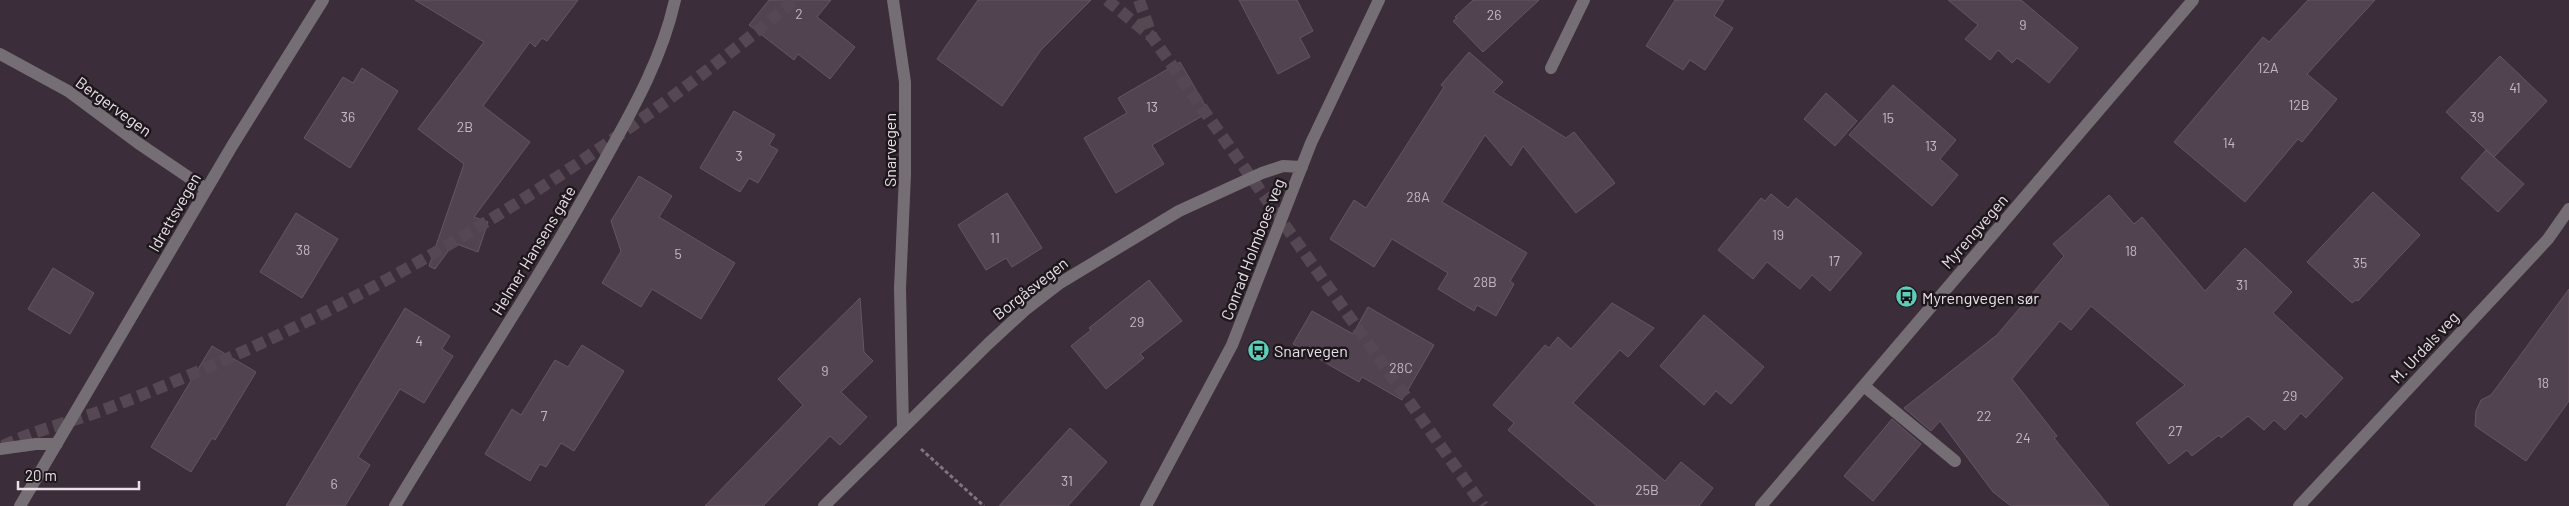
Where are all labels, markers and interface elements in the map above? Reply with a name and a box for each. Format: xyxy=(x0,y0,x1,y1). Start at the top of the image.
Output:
house number: 2 xyxy=(795,5,803,22)
house number: 26 xyxy=(1487,6,1501,23)
house number: 9 xyxy=(2019,16,2027,33)
house number: 12A xyxy=(2258,59,2279,76)
street label: Bergervegen xyxy=(72,72,156,140)
house number: 41 xyxy=(2509,79,2521,96)
house number: 12B xyxy=(2288,96,2310,113)
house number: 13 xyxy=(1146,98,1158,115)
house number: 36 xyxy=(341,108,355,125)
house number: 39 xyxy=(2470,108,2484,125)
house number: 15 xyxy=(1882,109,1894,126)
street label: Snarvegen xyxy=(880,113,899,187)
house number: 2B xyxy=(457,118,473,135)
house number: 14 xyxy=(2223,134,2235,151)
house number: 13 xyxy=(1925,137,1937,154)
house number: 3 xyxy=(735,147,743,164)
street label: Idrettsvegen xyxy=(144,169,204,255)
street label: Conrad Holmboes veg xyxy=(1216,176,1288,322)
street label: Helmer Hansens gate xyxy=(487,182,579,318)
house number: 28A xyxy=(1406,188,1430,205)
street label: Myrengvegen xyxy=(1937,190,2011,272)
house number: 19 xyxy=(1772,226,1784,243)
house number: 11 xyxy=(990,229,1000,246)
house number: 38 xyxy=(296,241,310,258)
house number: 18 xyxy=(2125,242,2137,259)
house number: 5 xyxy=(674,245,682,262)
house number: 17 xyxy=(1828,252,1840,269)
street label: Borgåsvegen xyxy=(989,253,1071,323)
house number: 35 xyxy=(2353,254,2367,271)
house number: 28B xyxy=(1473,273,1497,290)
house number: 31 xyxy=(2236,276,2248,293)
bus stop icon: Myrengvegen sør xyxy=(1894,285,1918,309)
place label: Myrengvegen sør xyxy=(1922,288,2039,307)
street label: M. Urdals veg xyxy=(2386,307,2462,387)
house number: 29 xyxy=(1130,313,1144,330)
house number: 4 xyxy=(415,332,423,349)
bus stop icon: Snarvegen xyxy=(1246,338,1270,362)
place label: Snarvegen xyxy=(1274,341,1348,360)
house number: 28C xyxy=(1389,359,1413,376)
house number: 9 xyxy=(821,362,829,379)
house number: 18 xyxy=(2537,374,2549,391)
house number: 29 xyxy=(2283,387,2297,404)
house number: 7 xyxy=(541,407,548,424)
house number: 22 xyxy=(1976,407,1992,424)
house number: 27 xyxy=(2168,422,2182,439)
house number: 24 xyxy=(2015,429,2031,446)
scale bar xyxy=(18,458,139,490)
text: 20 m xyxy=(25,466,57,484)
house number: 31 xyxy=(1061,472,1073,489)
house number: 6 xyxy=(330,475,338,492)
house number: 25B xyxy=(1635,481,1659,498)

